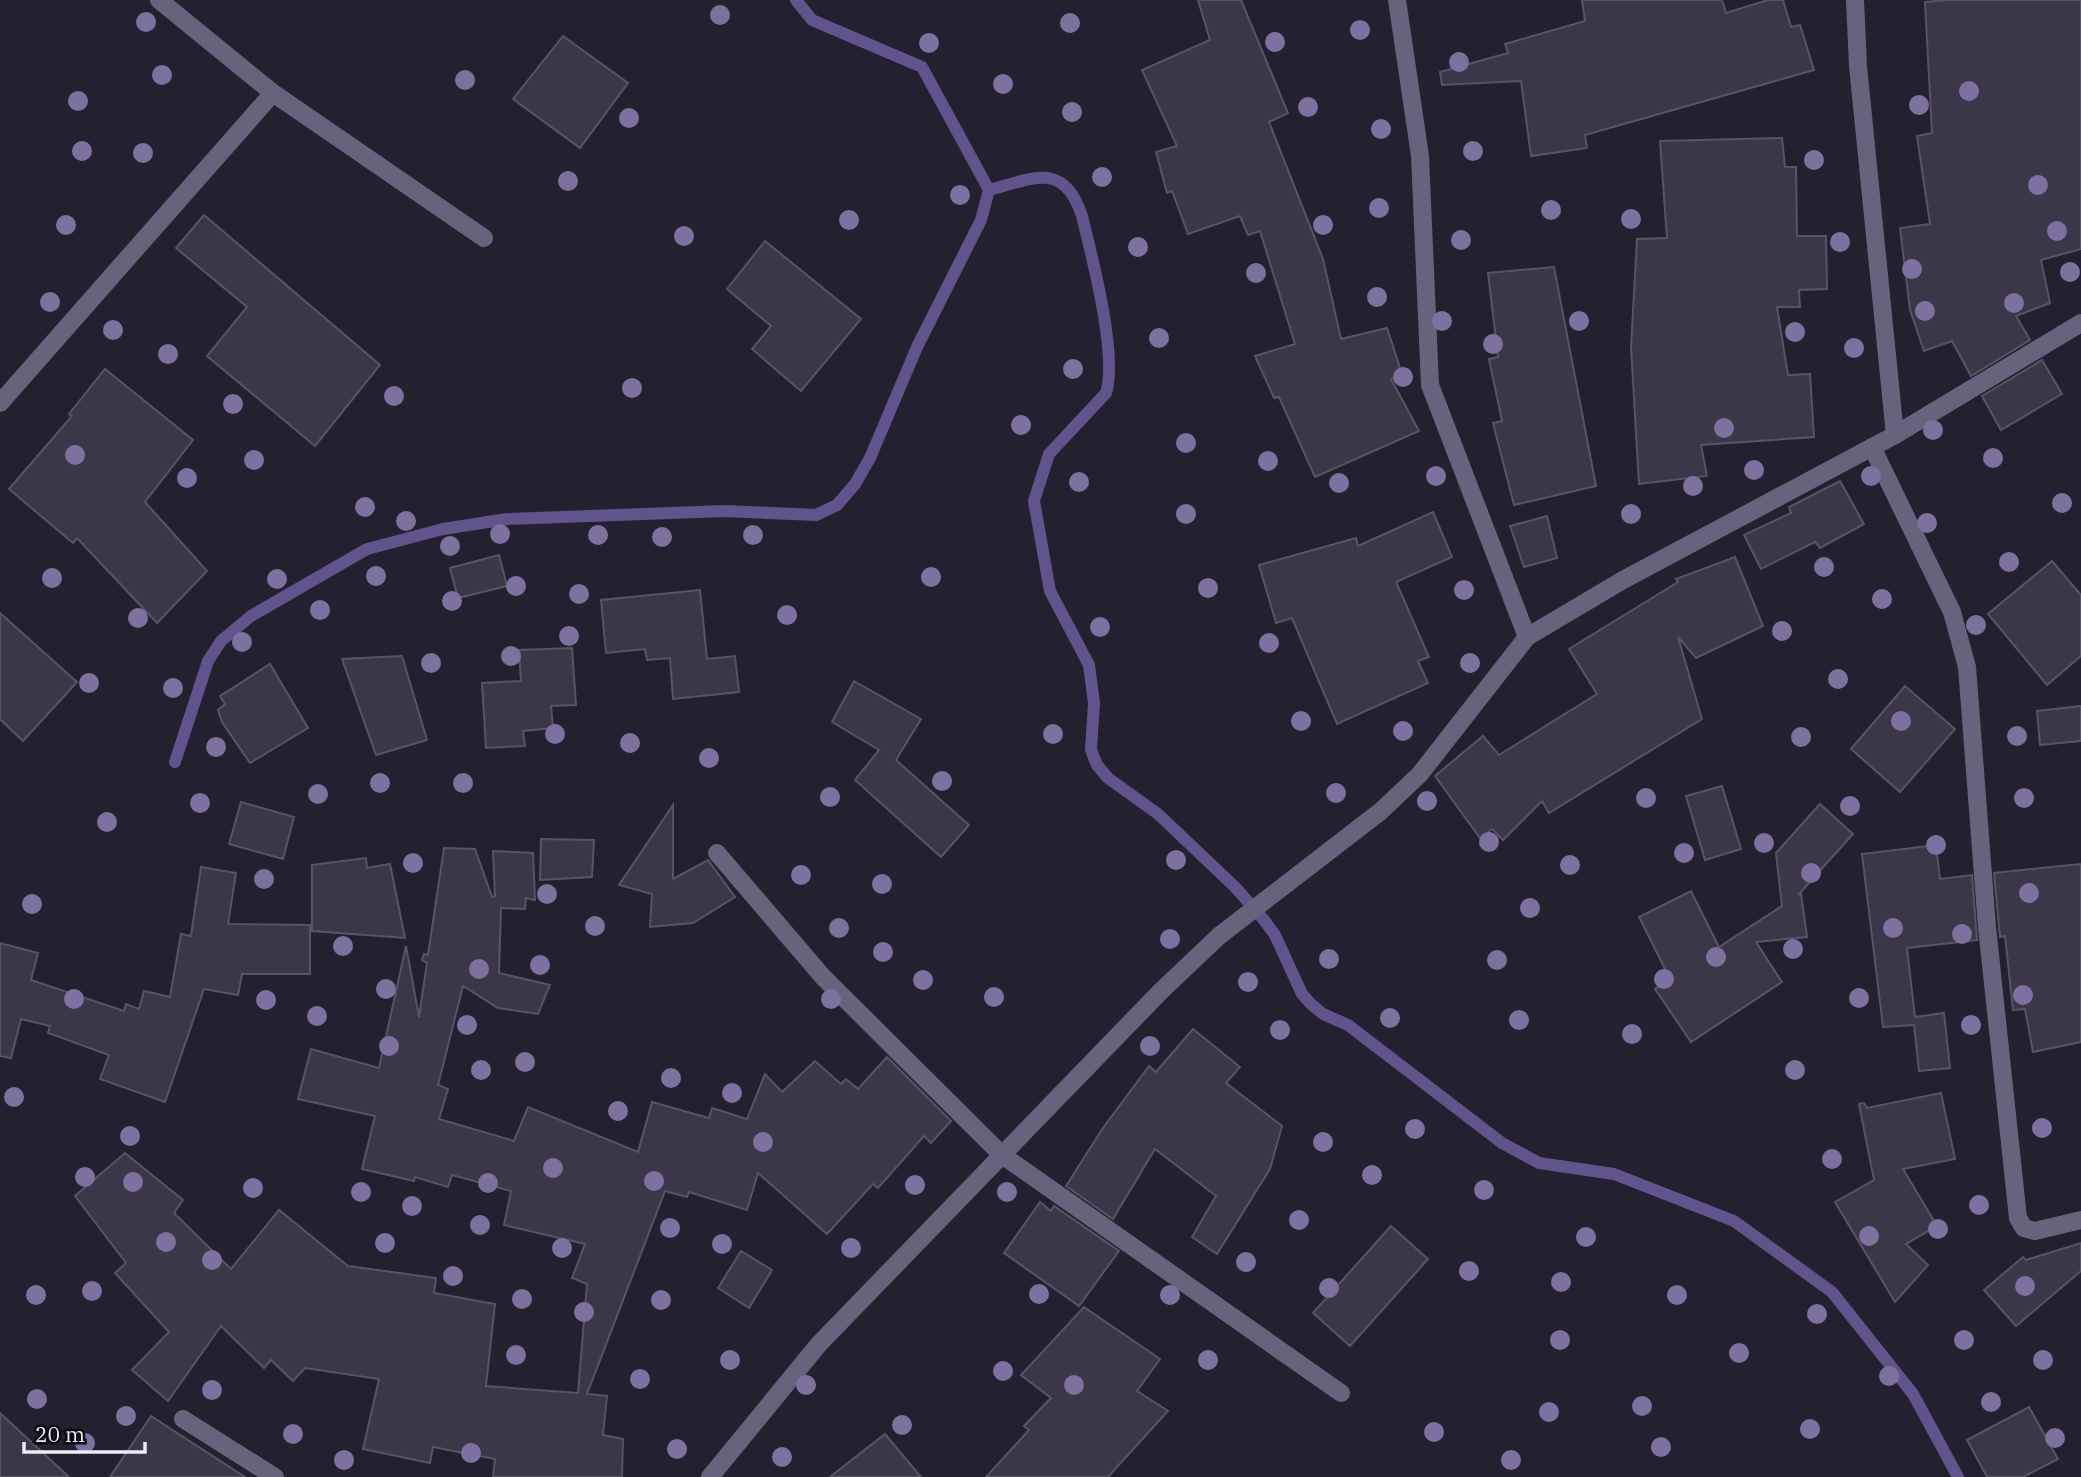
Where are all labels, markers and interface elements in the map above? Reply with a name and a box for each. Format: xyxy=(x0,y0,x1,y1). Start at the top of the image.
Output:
scale bar xyxy=(24,1410,145,1454)
text: 20 m xyxy=(35,1420,85,1448)

